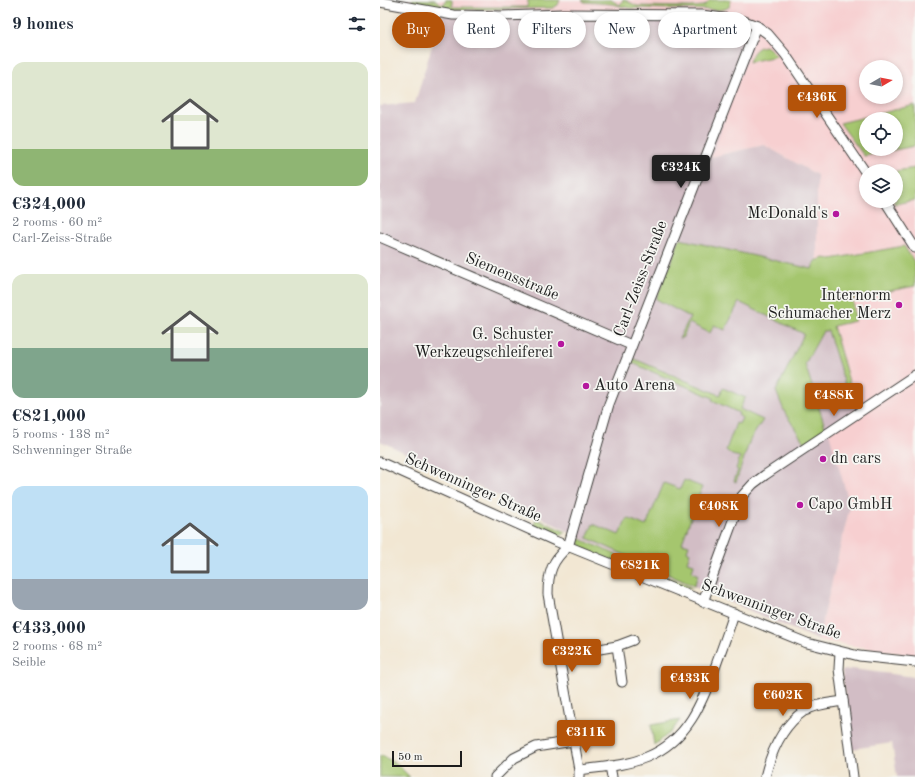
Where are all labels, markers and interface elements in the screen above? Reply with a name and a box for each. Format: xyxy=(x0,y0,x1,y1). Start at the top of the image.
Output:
chip: Buy xyxy=(392,12,445,48)
chip: Rent xyxy=(453,12,510,48)
chip: Filters xyxy=(518,12,586,48)
chip: New xyxy=(594,12,650,48)
chip: Apartment xyxy=(658,12,751,48)
icon: filters xyxy=(346,13,368,35)
text: 9 homes xyxy=(12,16,74,33)
north arrow xyxy=(859,60,903,104)
map controls xyxy=(859,60,903,208)
pin: €436K xyxy=(789,85,845,119)
icon: home xyxy=(154,88,226,160)
text: €436K xyxy=(797,91,837,104)
button: locate xyxy=(859,112,903,156)
pin: €324K xyxy=(653,155,709,189)
text: €324K xyxy=(661,161,701,174)
button: layers xyxy=(859,164,903,208)
text: €324,000 xyxy=(12,196,86,213)
place label: McDonald's xyxy=(747,206,828,222)
marker: McDonald's xyxy=(831,209,841,219)
text: 2 rooms · 60 m² xyxy=(12,216,102,229)
street label: Carl-Zeiss-Straße xyxy=(611,219,671,339)
text: Carl-Zeiss-Straße xyxy=(12,232,112,245)
street label: Siemensstraße xyxy=(463,250,561,304)
place label: Internorm Schumacher Merz xyxy=(768,288,891,322)
icon: home xyxy=(154,300,226,372)
marker: Internorm Schumacher Merz xyxy=(894,300,904,310)
place label: G. Schuster Werkzeugschleiferei xyxy=(414,327,553,361)
marker: G. Schuster Werkzeugschleiferei xyxy=(556,339,566,349)
place label: Auto Arena xyxy=(594,378,676,394)
marker: Auto Arena xyxy=(581,381,591,391)
pin: €488K xyxy=(806,383,862,417)
text: €488K xyxy=(814,389,854,402)
text: €821,000 xyxy=(12,408,86,425)
text: 5 rooms · 138 m² xyxy=(12,428,110,441)
text: Schwenninger Straße xyxy=(12,444,132,457)
street label: Schwenninger Straße xyxy=(402,451,544,525)
place label: dn cars xyxy=(831,451,881,467)
marker: dn cars xyxy=(818,454,828,464)
pin: €408K xyxy=(691,494,747,528)
place label: Capo GmbH xyxy=(808,497,892,513)
text: €408K xyxy=(699,500,739,513)
marker: Capo GmbH xyxy=(795,500,805,510)
icon: home xyxy=(154,512,226,584)
pin: €821K xyxy=(612,553,668,587)
text: €821K xyxy=(620,559,660,572)
street label: Schwenninger Straße xyxy=(699,577,843,643)
text: €433,000 xyxy=(12,620,86,637)
pin: €322K xyxy=(544,639,600,673)
text: 2 rooms · 68 m² xyxy=(12,640,102,653)
text: €322K xyxy=(552,645,592,658)
text: Seible xyxy=(12,656,46,669)
pin: €433K xyxy=(662,666,718,700)
text: €433K xyxy=(670,672,710,685)
pin: €602K xyxy=(755,683,811,717)
text: €602K xyxy=(763,689,803,702)
pin: €311K xyxy=(558,720,614,754)
text: €311K xyxy=(566,726,606,739)
scale bar xyxy=(392,749,462,768)
text: 50 m xyxy=(398,752,423,763)

